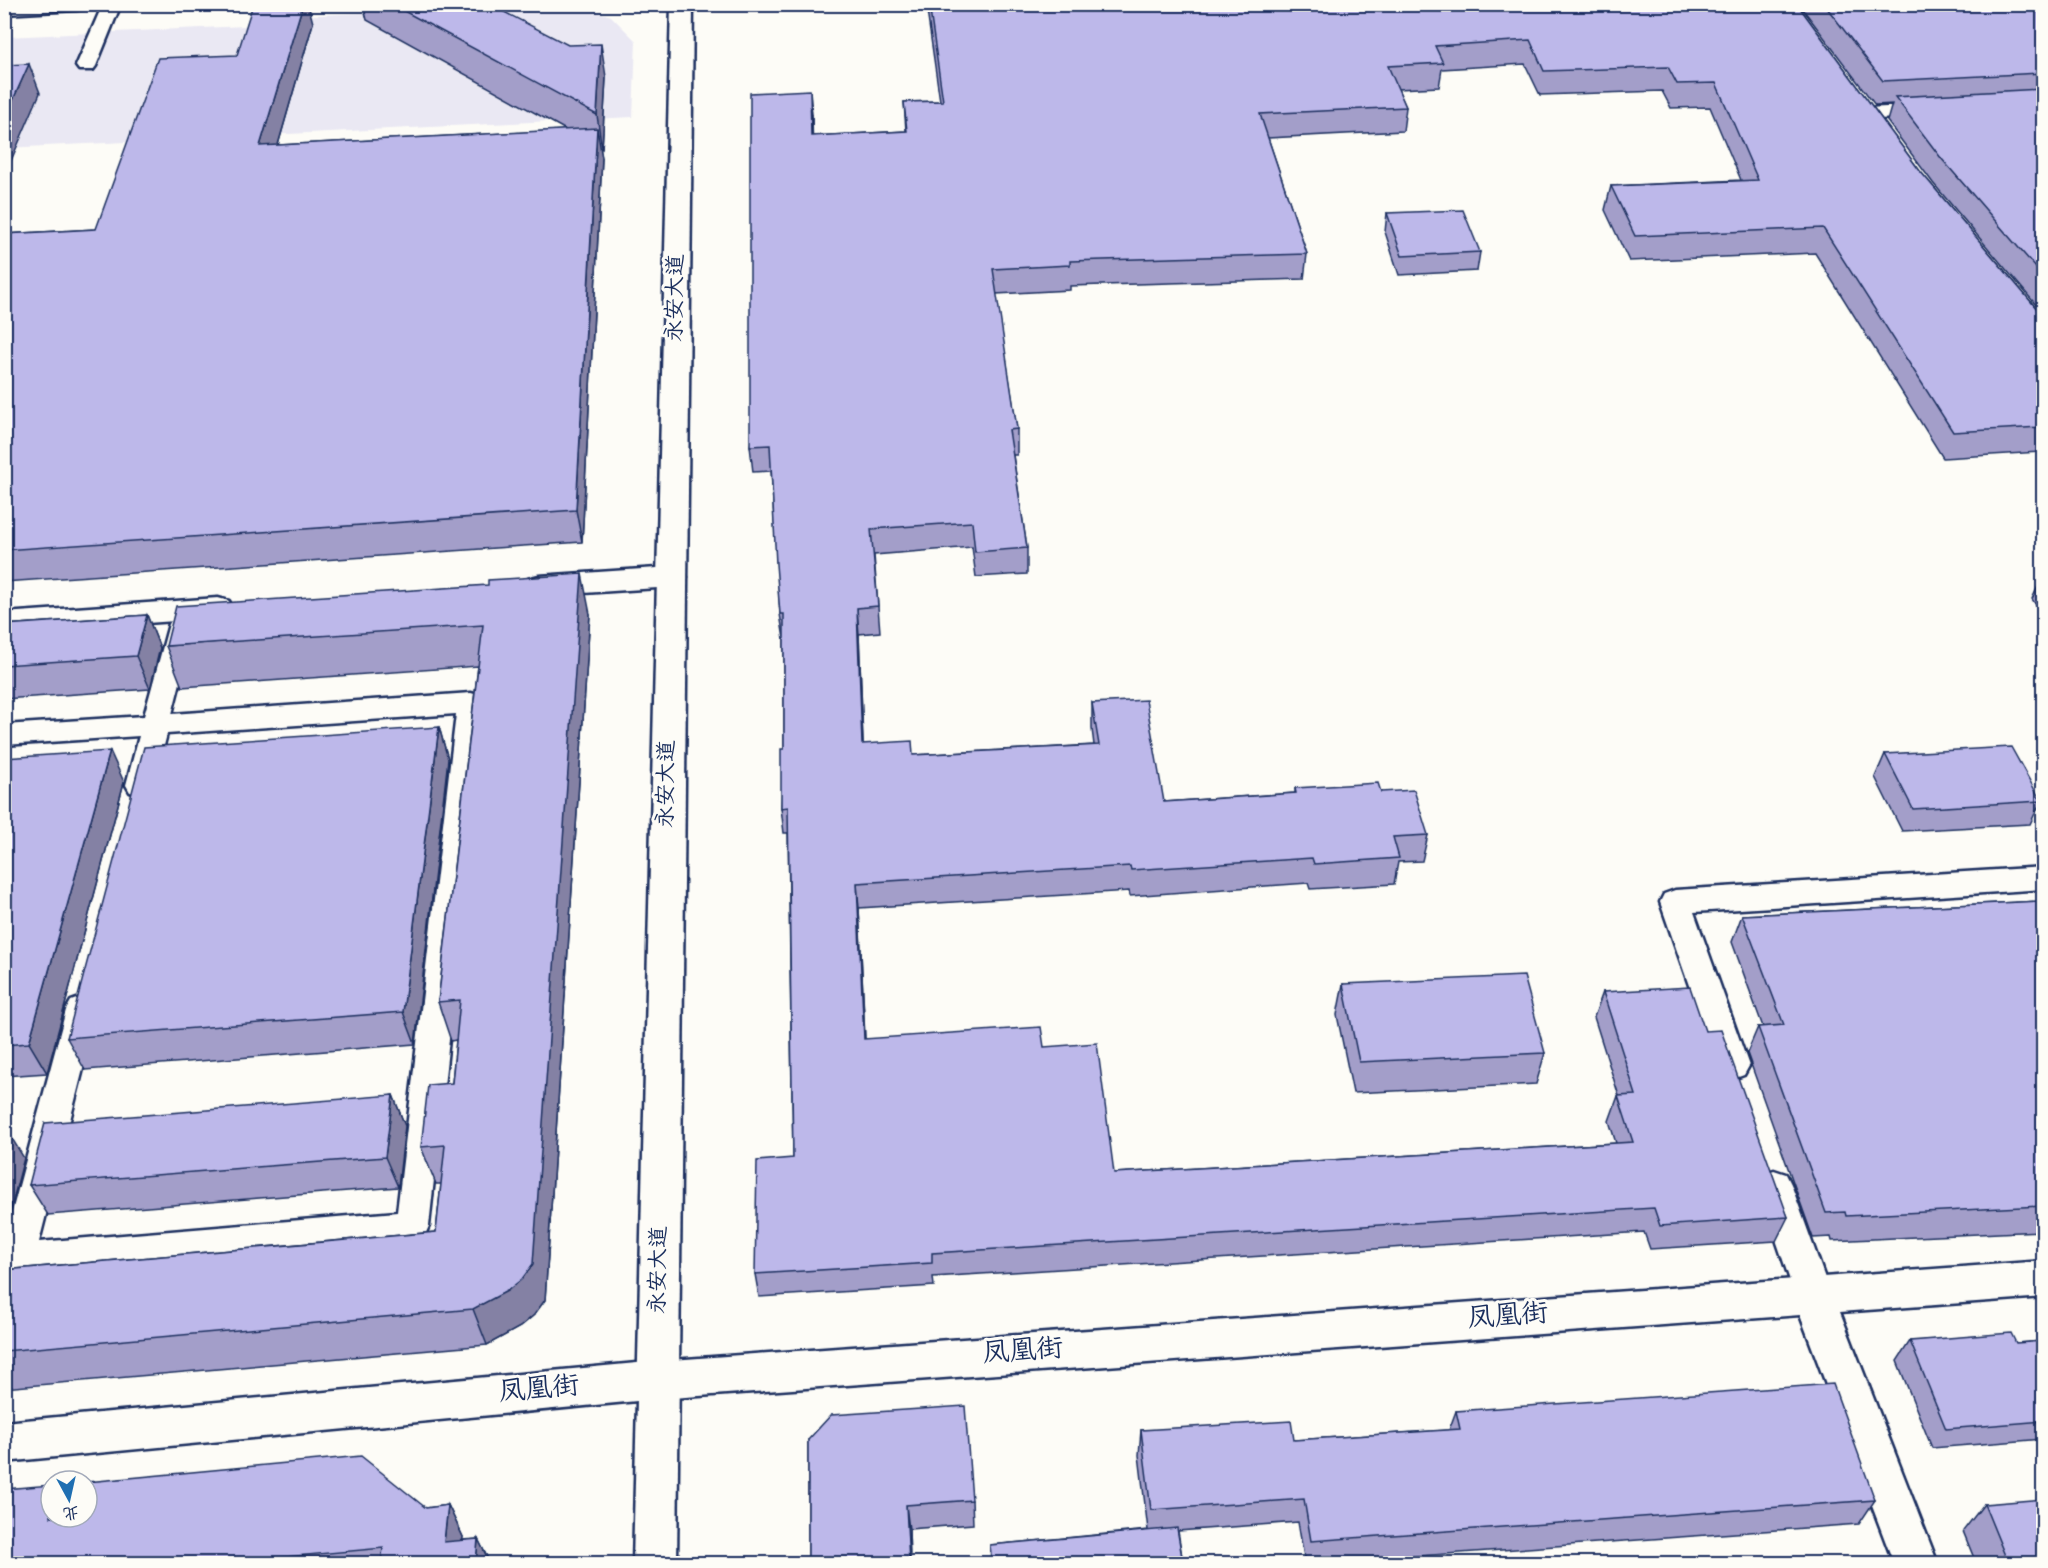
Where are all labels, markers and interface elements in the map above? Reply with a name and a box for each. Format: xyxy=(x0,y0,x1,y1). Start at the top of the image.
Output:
street label: 永安大道 xyxy=(661,254,693,342)
street label: 永安大道 xyxy=(652,740,684,828)
street label: 永安大道 xyxy=(644,1226,676,1314)
street label: 凤凰街 xyxy=(1466,1296,1550,1340)
street label: 凤凰街 xyxy=(981,1331,1065,1375)
street label: 凤凰街 xyxy=(497,1368,581,1414)
north arrow xyxy=(39,1469,99,1529)
text: 北 xyxy=(61,1499,80,1524)

